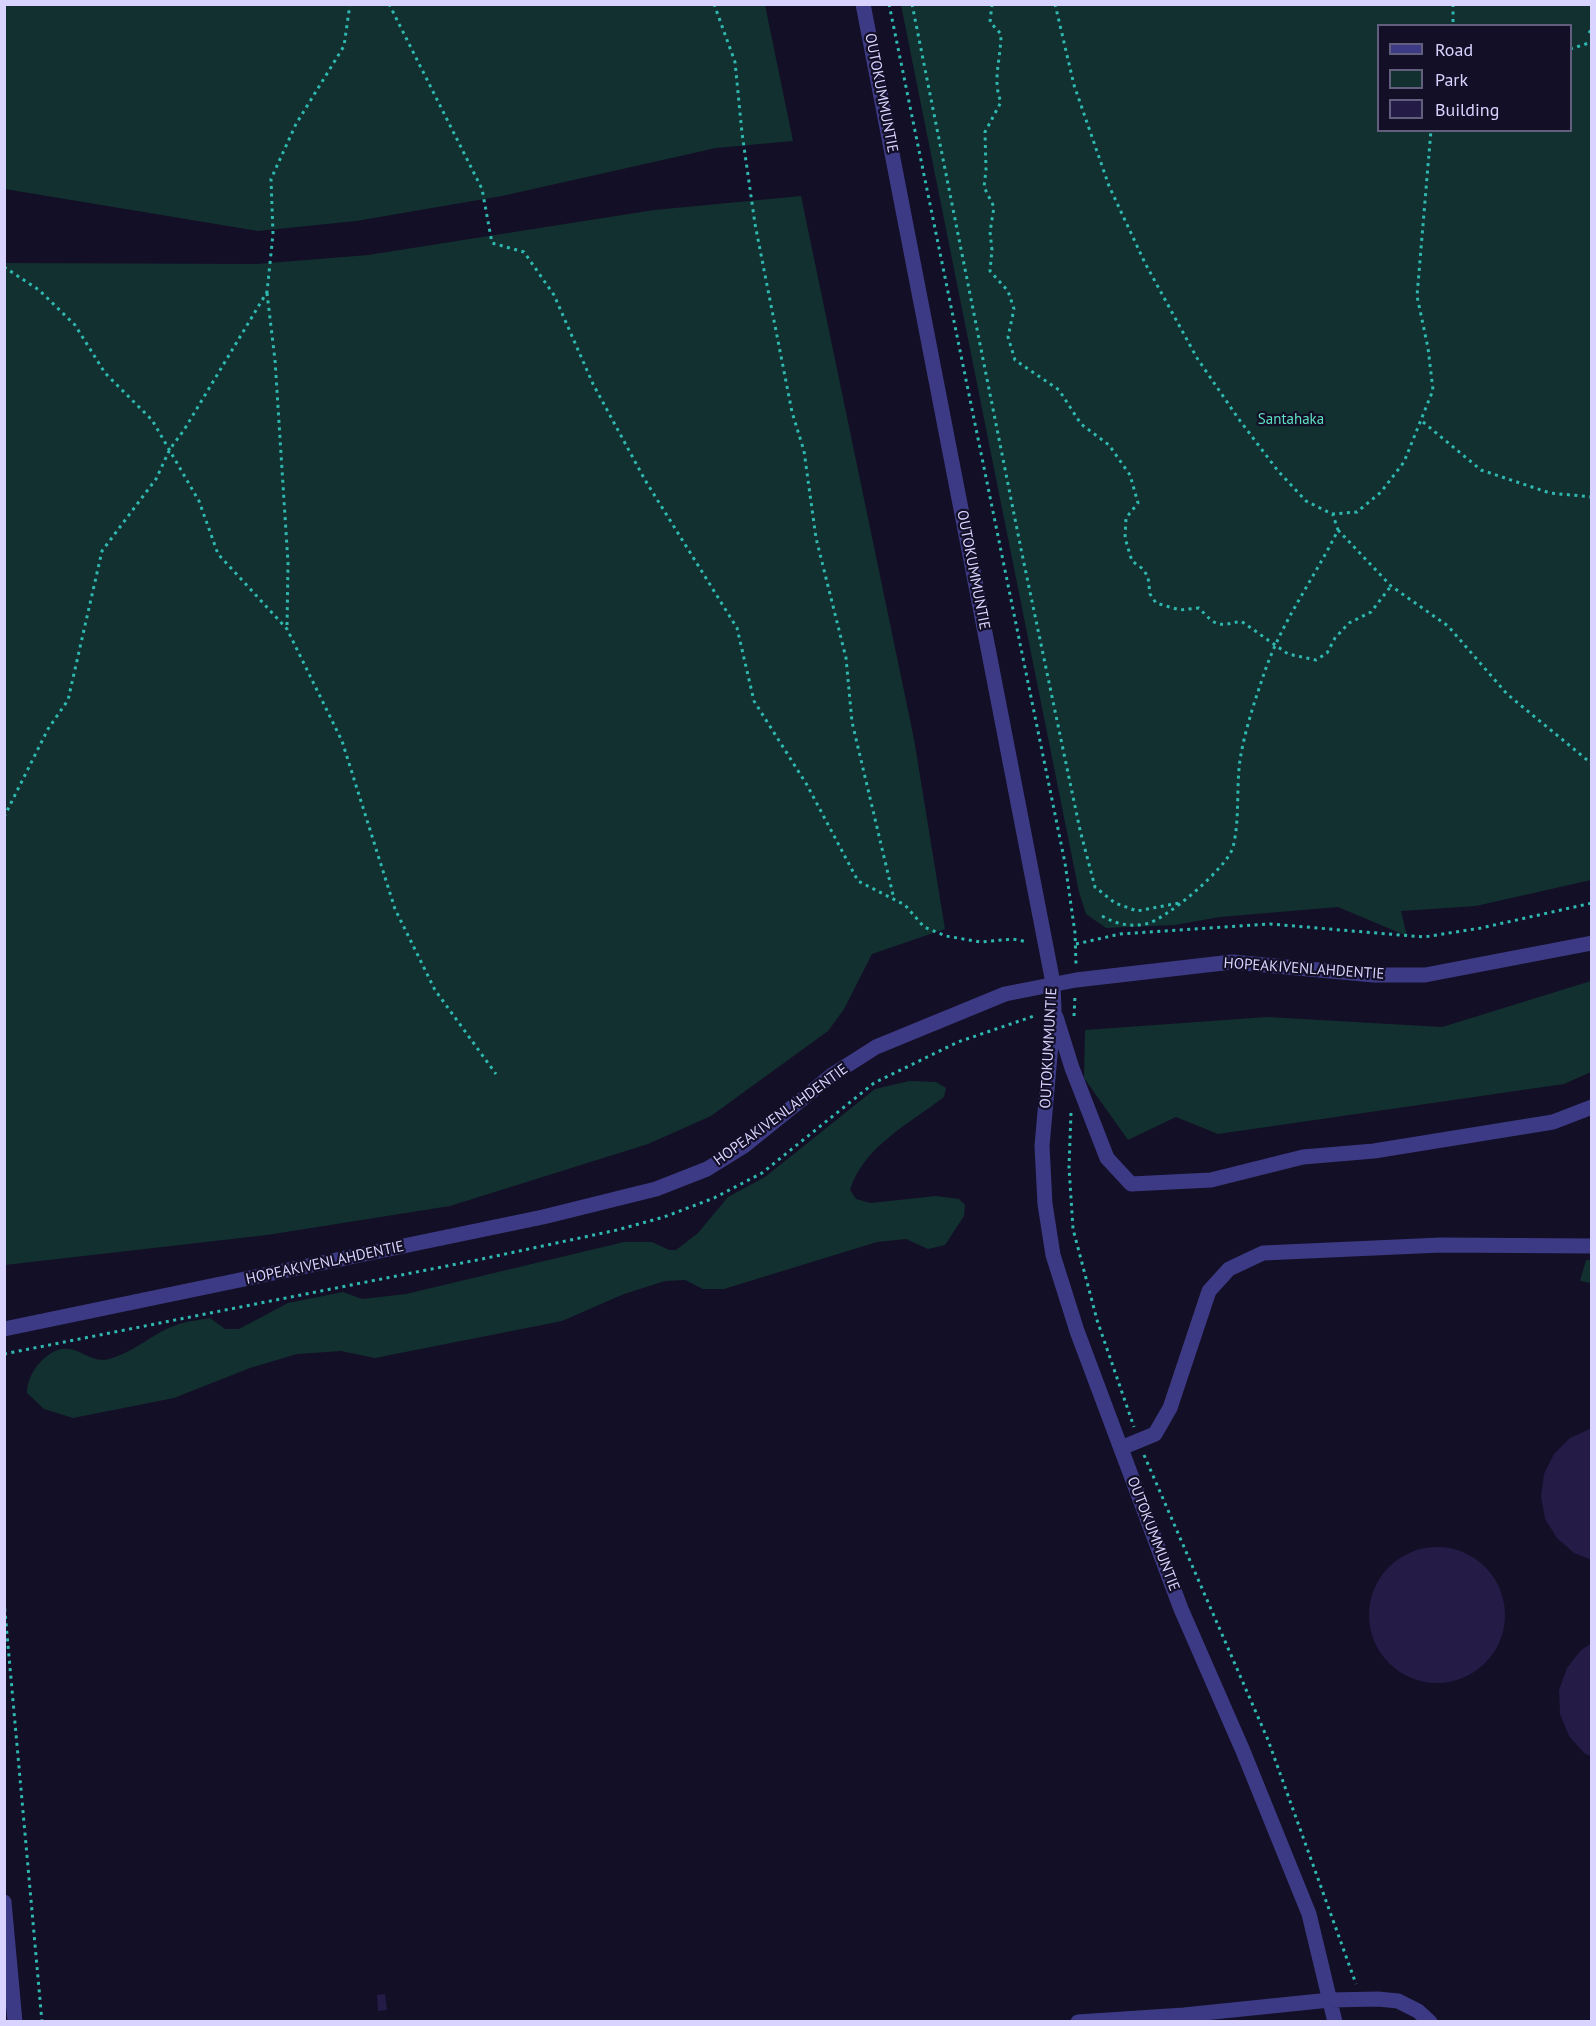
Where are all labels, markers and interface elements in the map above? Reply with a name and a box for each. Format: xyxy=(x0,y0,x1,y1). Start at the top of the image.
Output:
legend xyxy=(1377,24,1572,132)
street label: OUTOKUMMUNTIE xyxy=(861,32,901,154)
text: Road xyxy=(1435,38,1473,61)
text: Park xyxy=(1435,68,1468,91)
text: Building xyxy=(1435,98,1499,121)
park label: Santahaka xyxy=(1258,411,1324,429)
street label: OUTOKUMMUNTIE xyxy=(953,509,993,631)
street label: HOPEAKIVENLAHDENTIE xyxy=(1223,954,1385,984)
street label: OUTOKUMMUNTIE xyxy=(1037,987,1061,1109)
street label: HOPEAKIVENLAHDENTIE xyxy=(711,1060,851,1170)
street label: HOPEAKIVENLAHDENTIE xyxy=(244,1237,406,1289)
street label: OUTOKUMMUNTIE xyxy=(1123,1474,1183,1594)

